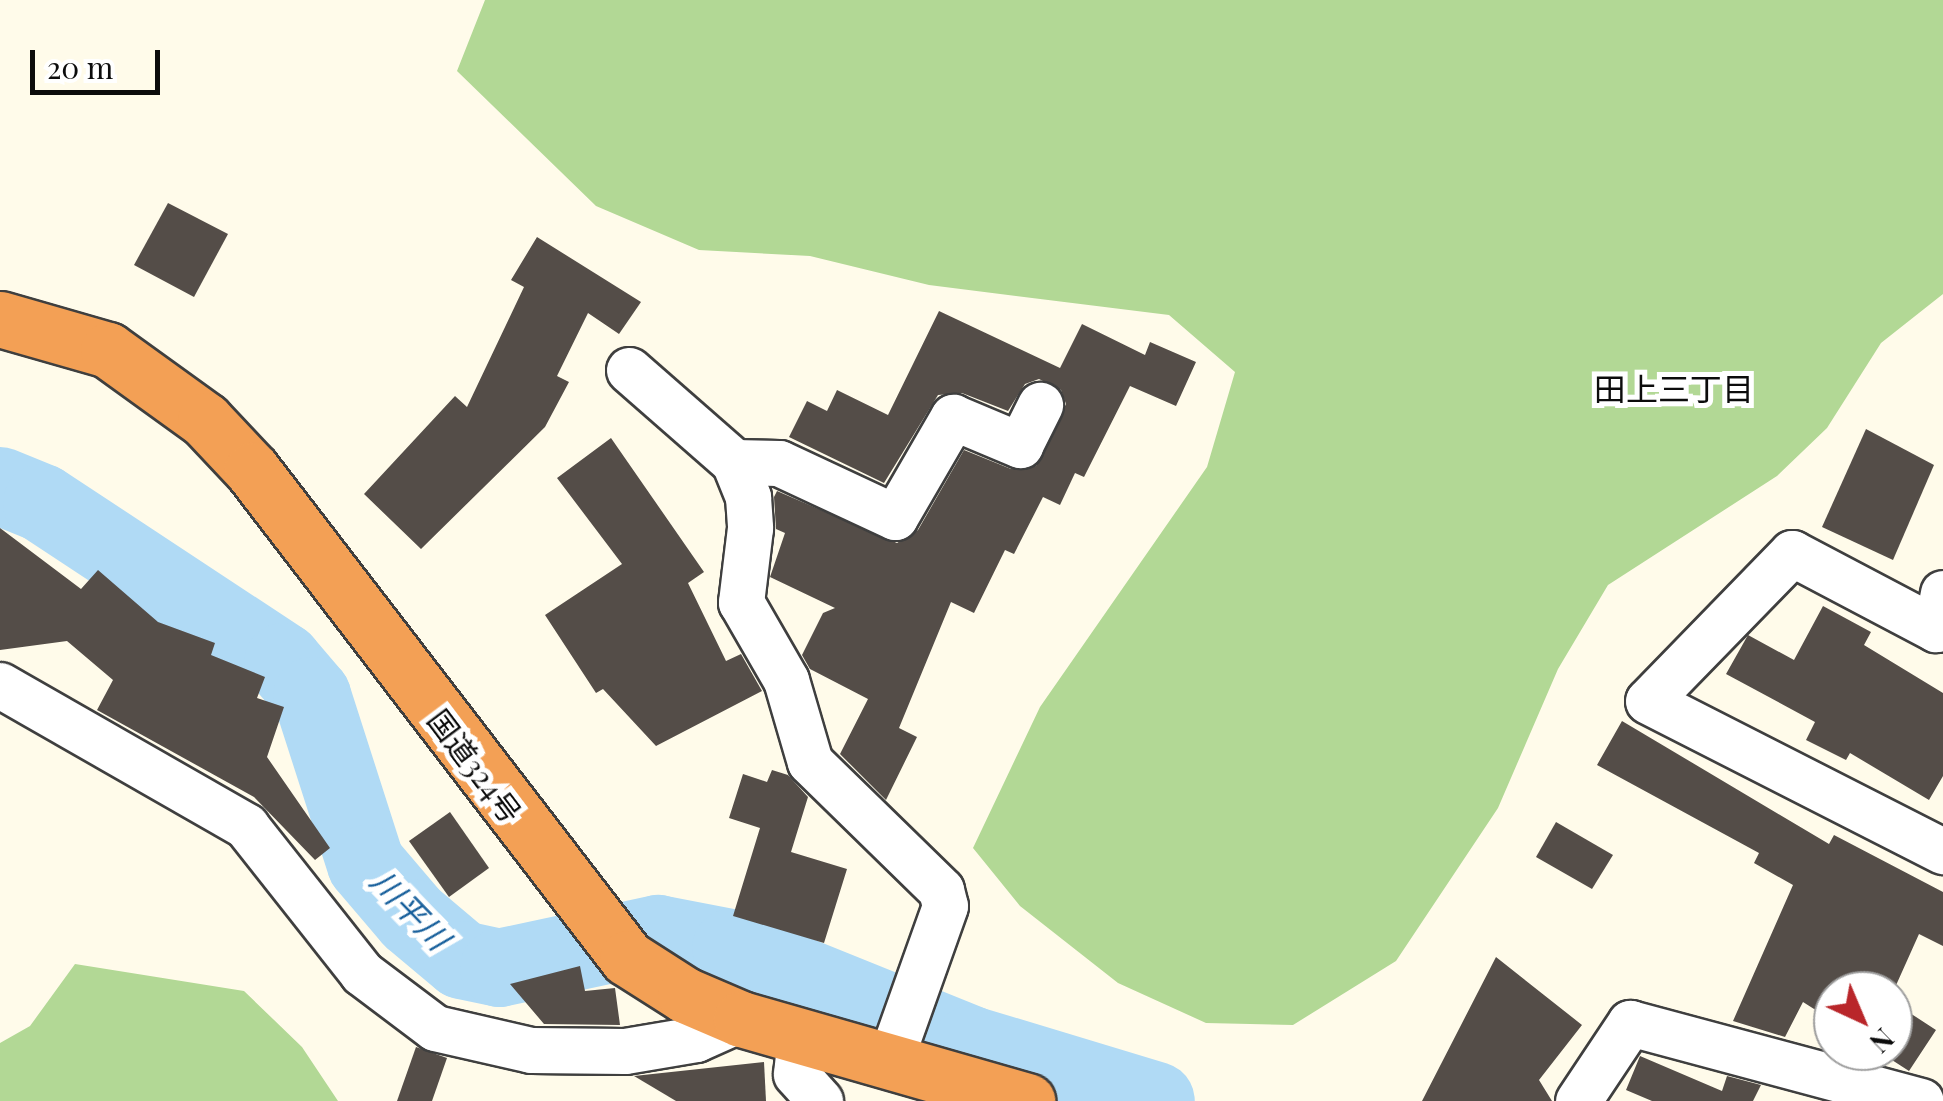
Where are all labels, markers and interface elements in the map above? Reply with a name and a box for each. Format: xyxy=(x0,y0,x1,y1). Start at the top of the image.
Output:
scale bar xyxy=(35,30,165,92)
text: 20 m xyxy=(47,47,113,87)
district label: 田上三丁目 xyxy=(1594,369,1754,407)
street label: 国道324号 xyxy=(421,702,529,830)
water label: 川平川 xyxy=(364,861,458,957)
north arrow xyxy=(1813,971,1913,1071)
text: N xyxy=(1863,1021,1903,1062)

